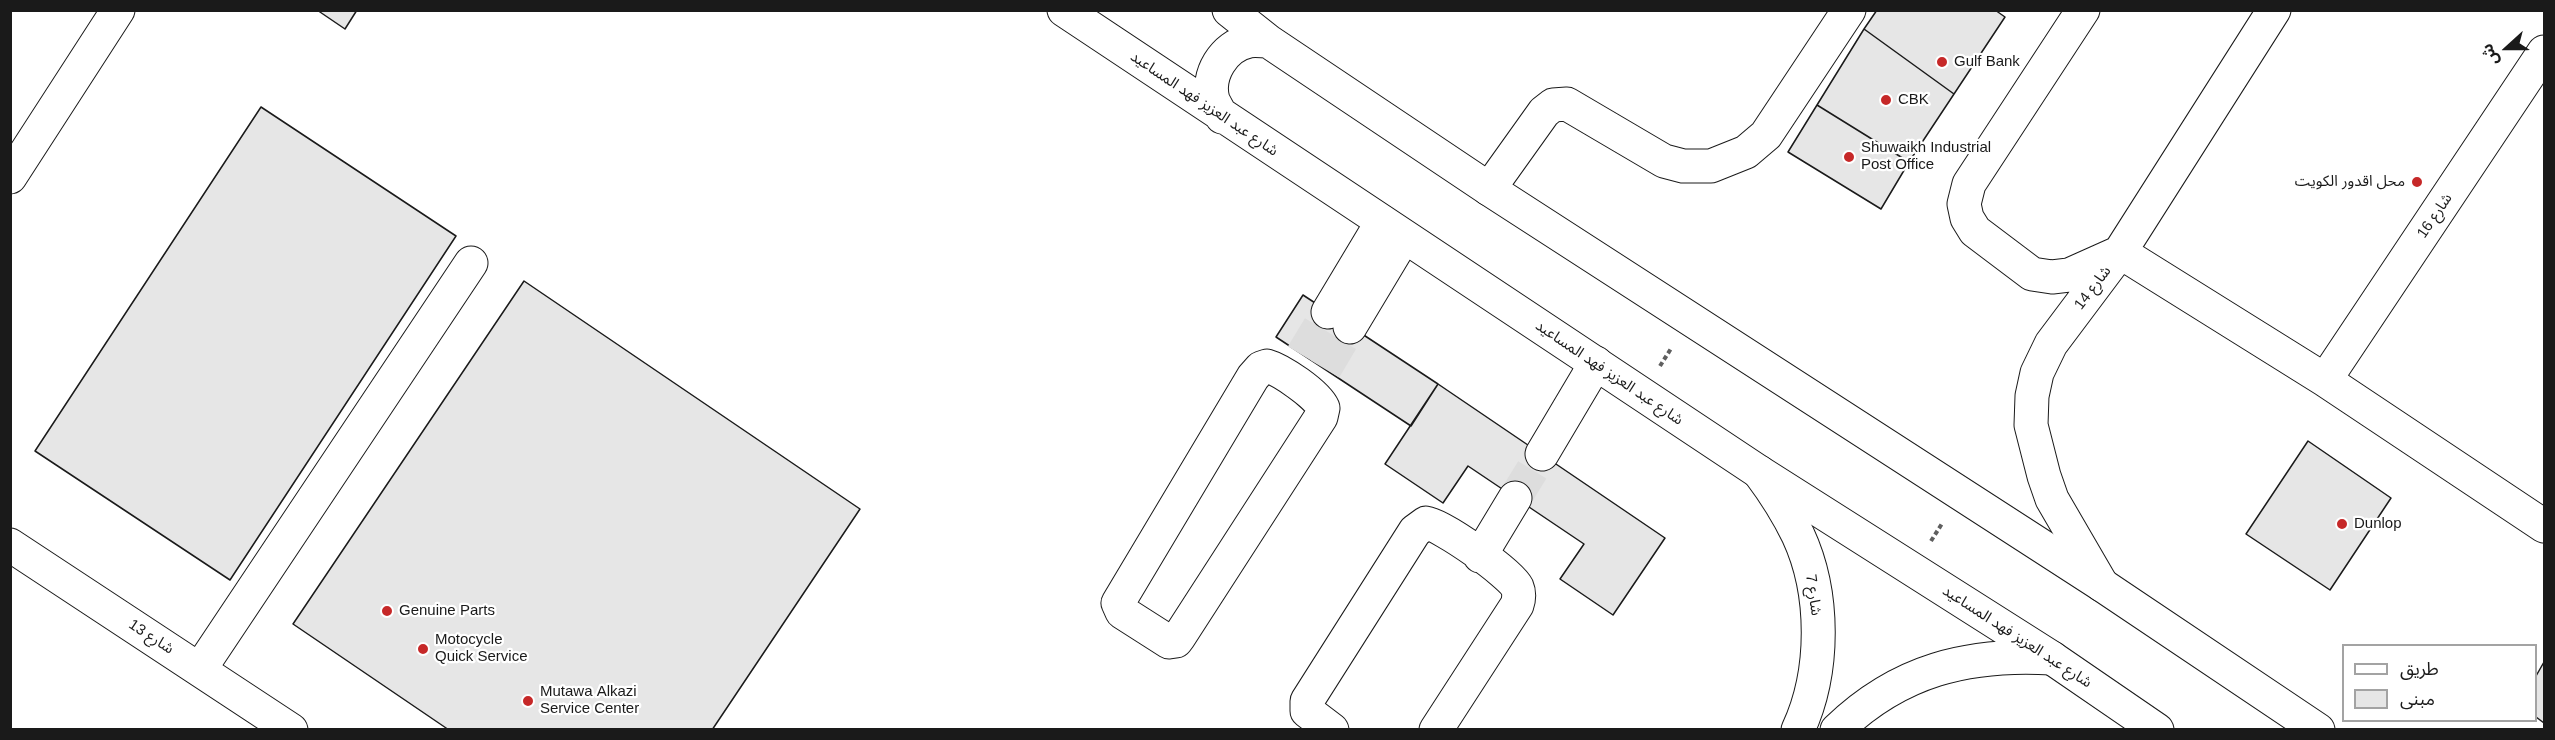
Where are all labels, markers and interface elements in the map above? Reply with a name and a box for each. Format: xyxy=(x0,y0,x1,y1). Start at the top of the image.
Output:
north arrow xyxy=(2477,18,2537,78)
text: ش xyxy=(2478,41,2502,68)
street label: شارع عبد العزيز فهد المساعيد xyxy=(1127,48,1281,160)
place label: Gulf Bank xyxy=(1954,53,2020,71)
marker: Gulf Bank xyxy=(1935,55,1949,69)
place label: CBK xyxy=(1898,91,1929,109)
marker: CBK xyxy=(1879,93,1893,107)
place label: Shuwaikh Industrial Post Office xyxy=(1861,139,1991,174)
marker: Shuwaikh Industrial Post Office xyxy=(1842,150,1856,164)
place label: محل اقدور الكويت xyxy=(2295,173,2405,191)
marker: محل اقدور الكويت xyxy=(2410,175,2424,189)
street label: شارع 16 xyxy=(2414,190,2456,242)
street label: شارع 14 xyxy=(2071,263,2115,313)
street label: شارع عبد العزيز فهد المساعيد xyxy=(1532,317,1686,429)
place label: Dunlop xyxy=(2354,515,2402,533)
marker: Dunlop xyxy=(2335,517,2349,531)
street label: شارع 7 xyxy=(1801,573,1825,617)
street label: شارع عبد العزيز فهد المساعيد xyxy=(1939,582,2095,692)
place label: Genuine Parts xyxy=(399,602,495,620)
marker: Genuine Parts xyxy=(380,604,394,618)
street label: شارع 13 xyxy=(125,616,177,658)
place label: Motocycle Quick Service xyxy=(435,631,528,666)
marker: Motocycle Quick Service xyxy=(416,642,430,656)
legend xyxy=(2342,644,2537,722)
text: طريق xyxy=(2400,659,2439,679)
place label: Mutawa Alkazi Service Center xyxy=(540,683,639,718)
text: مبنى xyxy=(2400,689,2435,709)
marker: Mutawa Alkazi Service Center xyxy=(521,694,535,708)

